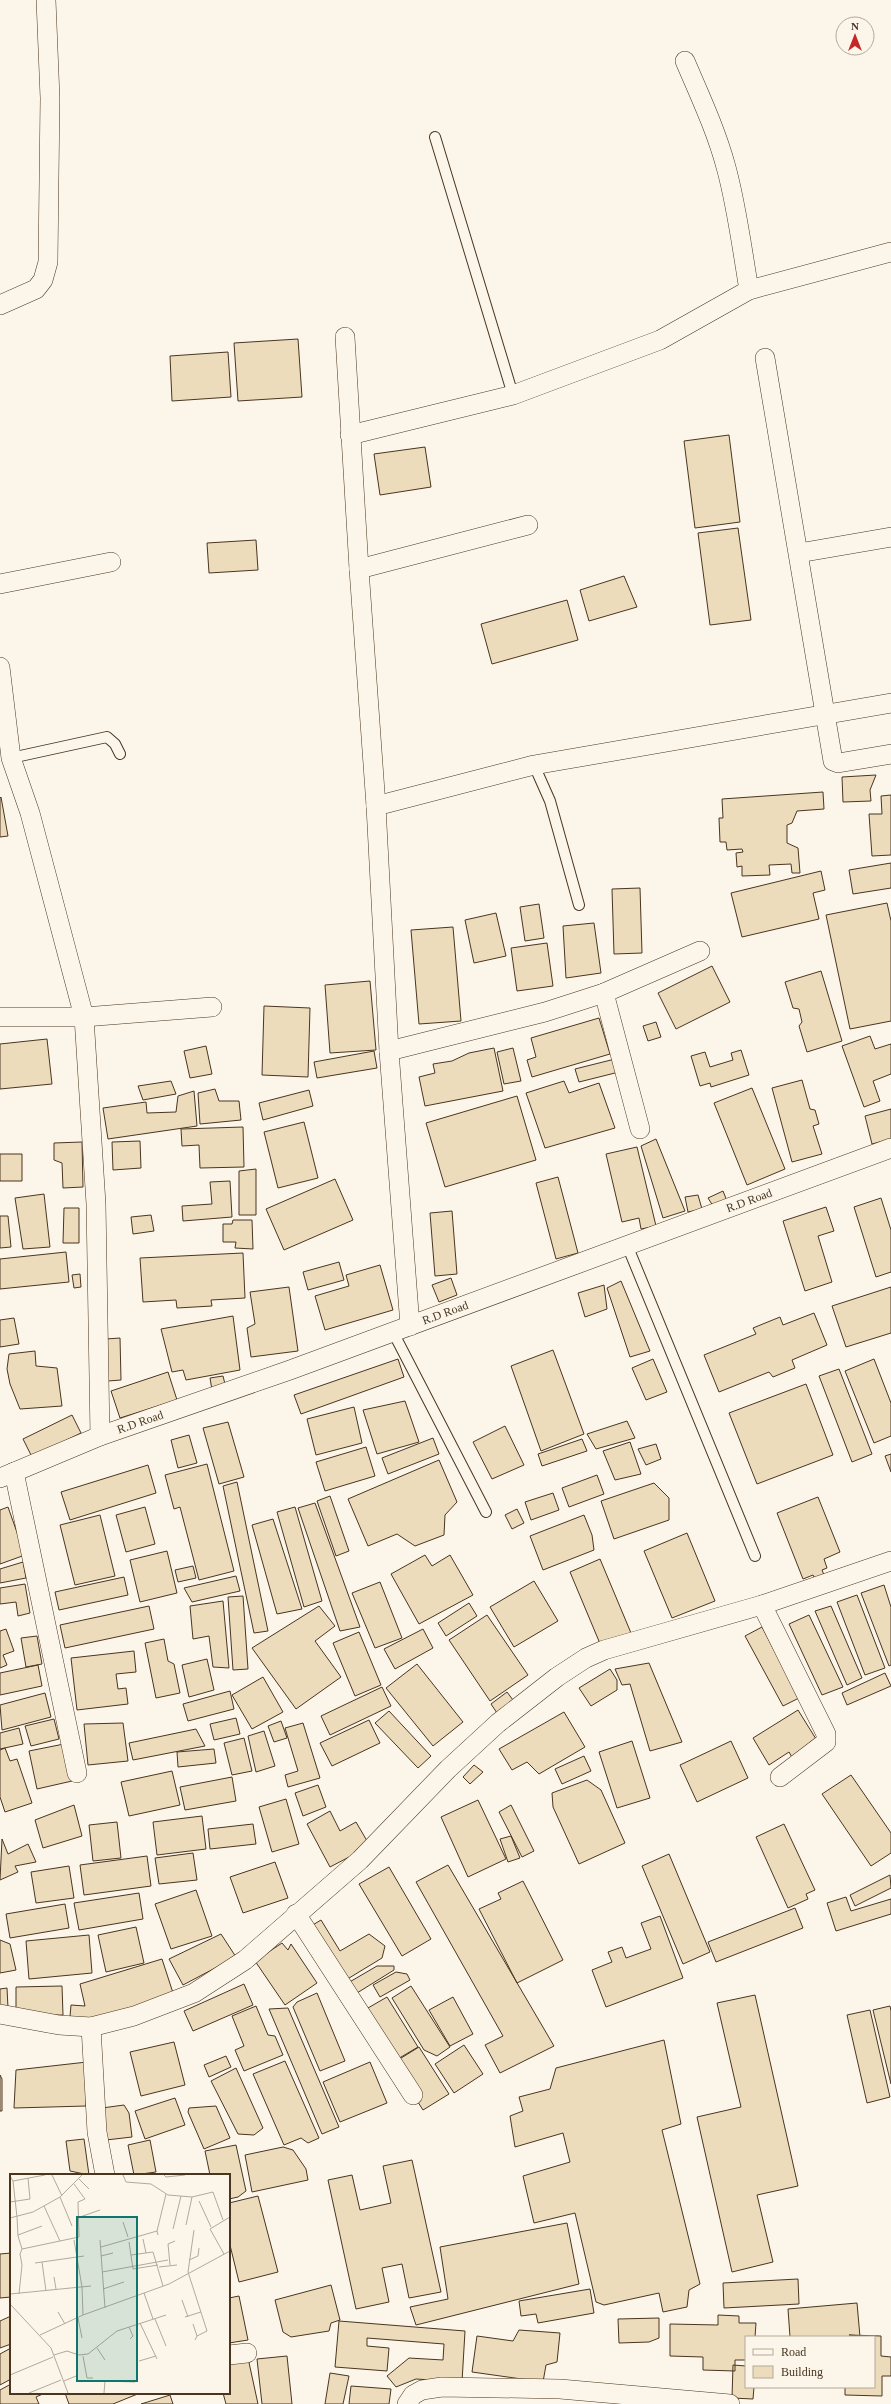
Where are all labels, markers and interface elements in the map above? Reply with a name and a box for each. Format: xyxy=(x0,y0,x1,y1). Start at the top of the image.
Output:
north arrow xyxy=(835,16,875,56)
text: N xyxy=(851,20,859,32)
street label: R.D Road xyxy=(724,1186,774,1215)
street label: R.D Road xyxy=(420,1298,470,1328)
street label: R.D Road xyxy=(115,1408,165,1437)
inset map xyxy=(10,2174,230,2394)
legend xyxy=(745,2336,875,2388)
text: Road xyxy=(781,2345,806,2359)
text: Building xyxy=(781,2365,823,2379)

